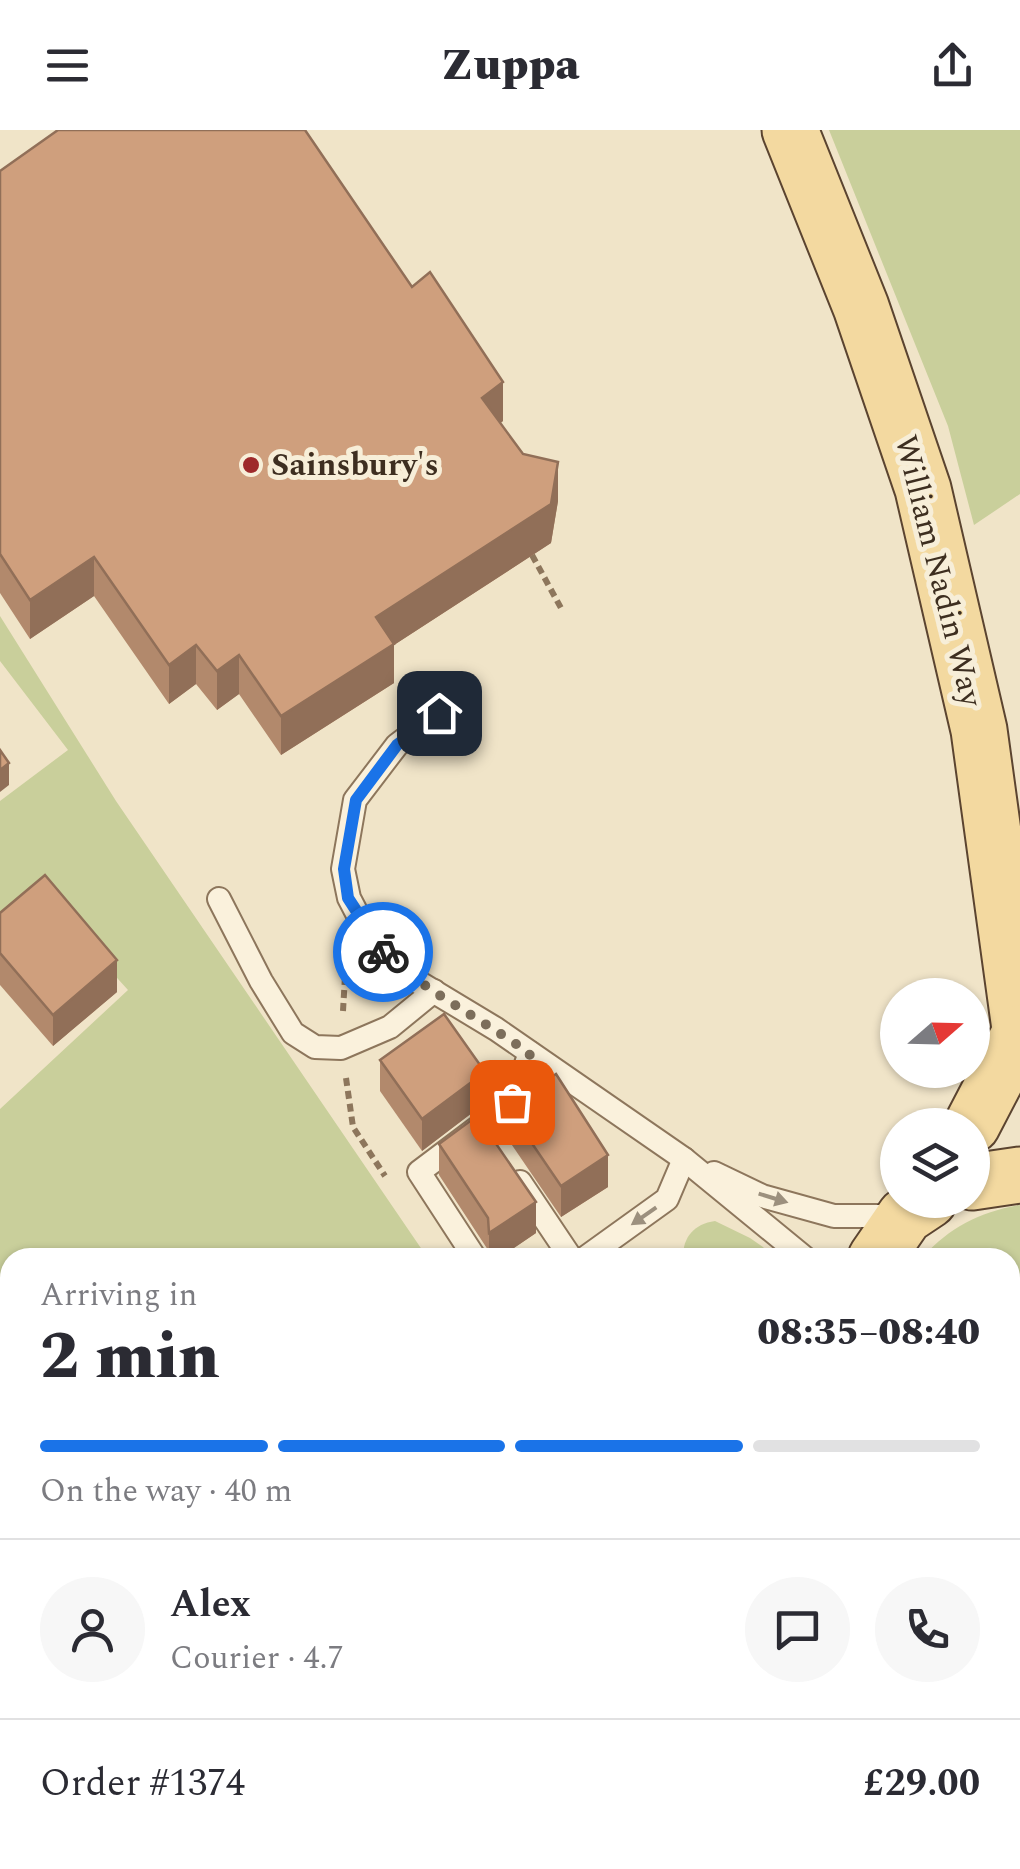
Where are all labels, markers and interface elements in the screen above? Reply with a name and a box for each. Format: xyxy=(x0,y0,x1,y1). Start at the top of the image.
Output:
text: Zuppa xyxy=(441,31,579,100)
icon: menu xyxy=(40,38,95,93)
icon: share xyxy=(925,38,980,93)
street label: William Nadin Way xyxy=(881,430,996,713)
place label: Sainsbury's xyxy=(271,441,439,490)
marker: Sainsbury's xyxy=(240,454,262,476)
pin xyxy=(397,671,482,756)
icon: home xyxy=(412,686,467,741)
courier xyxy=(333,902,433,1002)
icon: bike xyxy=(356,925,411,980)
north arrow xyxy=(880,978,990,1088)
map controls xyxy=(880,978,990,1218)
pin xyxy=(470,1060,555,1145)
icon: bag xyxy=(485,1075,540,1130)
button: layers xyxy=(880,1108,990,1218)
one-way arrow xyxy=(758,1191,789,1206)
one-way arrow xyxy=(630,1206,657,1225)
text: Arriving in xyxy=(40,1271,197,1320)
text: 08:35–08:40 xyxy=(757,1304,980,1362)
text: 2 min xyxy=(40,1308,220,1407)
text: On the way · 40 m xyxy=(40,1467,292,1516)
text: Alex xyxy=(170,1576,251,1634)
button: person xyxy=(40,1577,145,1682)
button: chat xyxy=(745,1577,850,1682)
button: phone xyxy=(875,1577,980,1682)
text: Courier · 4.7 xyxy=(170,1634,343,1683)
text: Order #1374 xyxy=(40,1755,245,1813)
text: £29.00 xyxy=(863,1755,980,1813)

